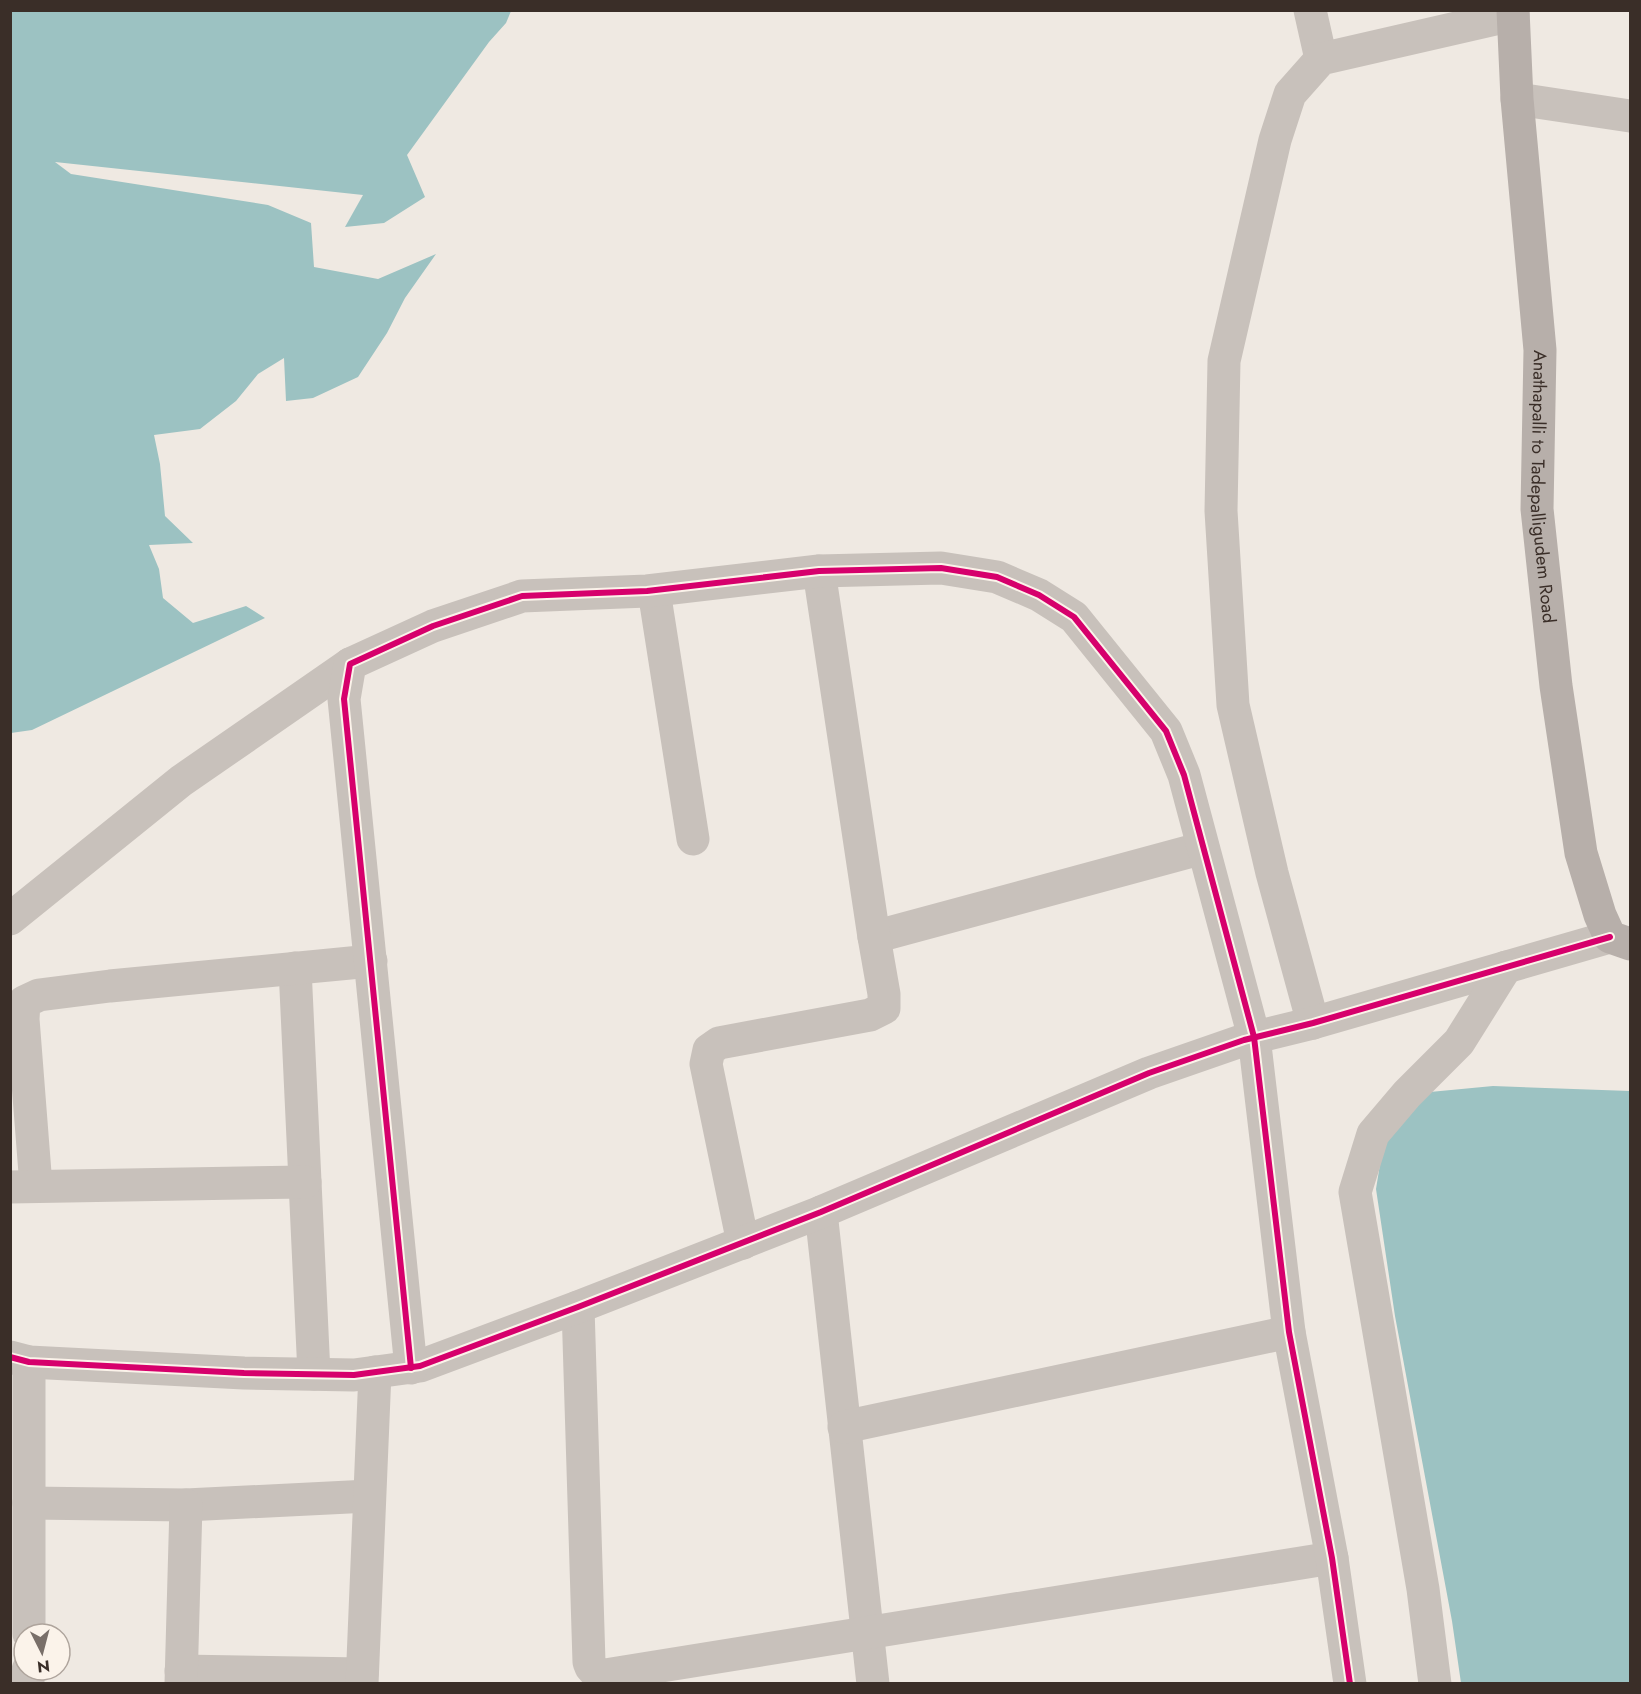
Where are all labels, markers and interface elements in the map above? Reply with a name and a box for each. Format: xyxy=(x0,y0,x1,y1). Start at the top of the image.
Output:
street label: Anathapalli to Tadepalligudem Road xyxy=(1524,350,1562,624)
north arrow xyxy=(12,1622,72,1682)
text: N xyxy=(36,1654,51,1679)

